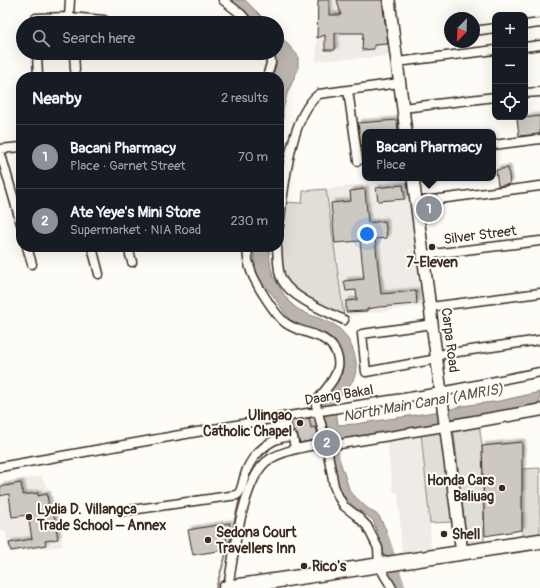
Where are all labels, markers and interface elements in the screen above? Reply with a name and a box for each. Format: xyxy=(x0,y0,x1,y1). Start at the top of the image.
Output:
north arrow xyxy=(444,12,480,48)
map controls xyxy=(492,12,528,120)
button: + xyxy=(492,12,528,48)
search box xyxy=(16,16,284,60)
icon: search xyxy=(30,27,52,49)
text: Search here xyxy=(62,29,135,48)
button: − xyxy=(492,48,528,84)
button: locate xyxy=(492,84,528,120)
text: Nearby xyxy=(32,88,81,109)
text: 2 results xyxy=(221,90,268,106)
popup xyxy=(362,129,496,181)
text: Bacani Pharmacy xyxy=(376,138,482,157)
text: Bacani Pharmacy xyxy=(70,139,176,158)
text: 1 xyxy=(42,149,48,165)
text: 70 m xyxy=(238,149,268,165)
text: Place xyxy=(376,157,405,173)
text: Place · Garnet Street xyxy=(70,158,186,174)
pin: 1 xyxy=(416,194,442,224)
text: Ate Yeye's Mini Store xyxy=(70,203,201,222)
text: 2 xyxy=(41,213,49,229)
text: 230 m xyxy=(231,213,268,229)
text: Supermarket · NIA Road xyxy=(70,222,201,238)
street label: Silver Street xyxy=(443,222,518,248)
your location xyxy=(357,224,377,244)
marker: 7-Eleven xyxy=(427,242,437,252)
place label: 7-Eleven xyxy=(406,254,458,271)
street label: Carpa Road xyxy=(438,307,462,374)
water label: North Main Canal (AMRIS) xyxy=(341,380,505,426)
street label: Daang Bakal xyxy=(303,381,375,409)
place label: Ulingao Catholic Chapel xyxy=(203,407,292,440)
marker: Ulingao Catholic Chapel xyxy=(295,418,305,428)
pin: 2 xyxy=(314,428,340,458)
place label: Honda Cars Baliuag xyxy=(427,472,495,505)
marker: Honda Cars Baliuag xyxy=(497,483,507,493)
place label: Lydia D. Villangca Trade School – Annex xyxy=(36,501,166,534)
marker: Lydia D. Villangca Trade School – Annex xyxy=(24,512,34,522)
place label: Sedona Court Travellers Inn xyxy=(215,524,297,557)
place label: Shell xyxy=(452,526,480,543)
marker: Shell xyxy=(439,529,449,539)
marker: Sedona Court Travellers Inn xyxy=(203,535,213,545)
place label: Rico's xyxy=(312,558,347,575)
marker: Rico's xyxy=(299,561,309,571)

